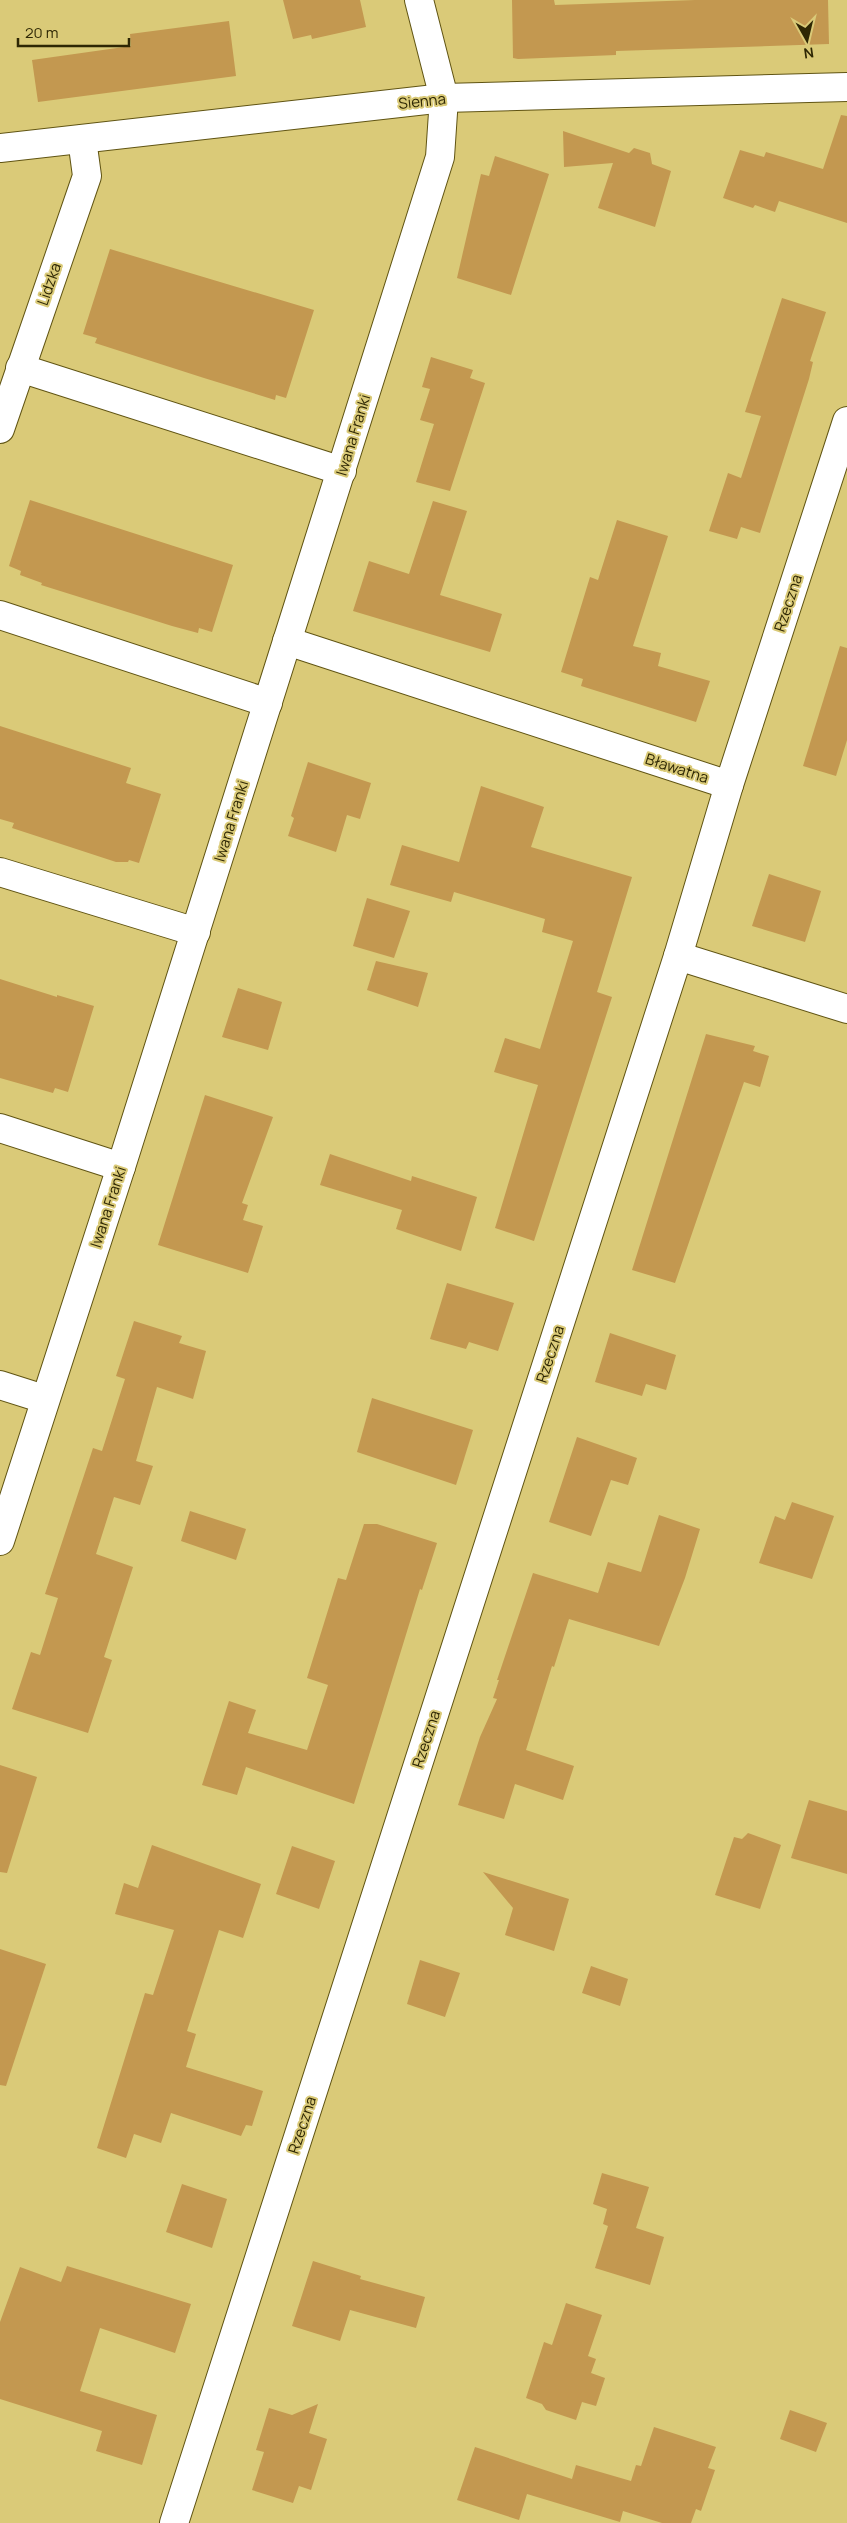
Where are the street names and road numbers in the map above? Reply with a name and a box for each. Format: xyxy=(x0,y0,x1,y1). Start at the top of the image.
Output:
street label: Sienna xyxy=(397,88,447,114)
street label: Lidzka xyxy=(32,260,66,308)
street label: Iwana Franki xyxy=(331,392,375,478)
street label: Rzeczna xyxy=(769,572,807,634)
street label: Bławatna xyxy=(643,748,711,788)
street label: Iwana Franki xyxy=(209,778,253,864)
street label: Iwana Franki xyxy=(85,1164,131,1250)
street label: Rzeczna xyxy=(531,1323,569,1385)
street label: Rzeczna xyxy=(407,1708,445,1770)
street label: Rzeczna xyxy=(283,2094,321,2156)

